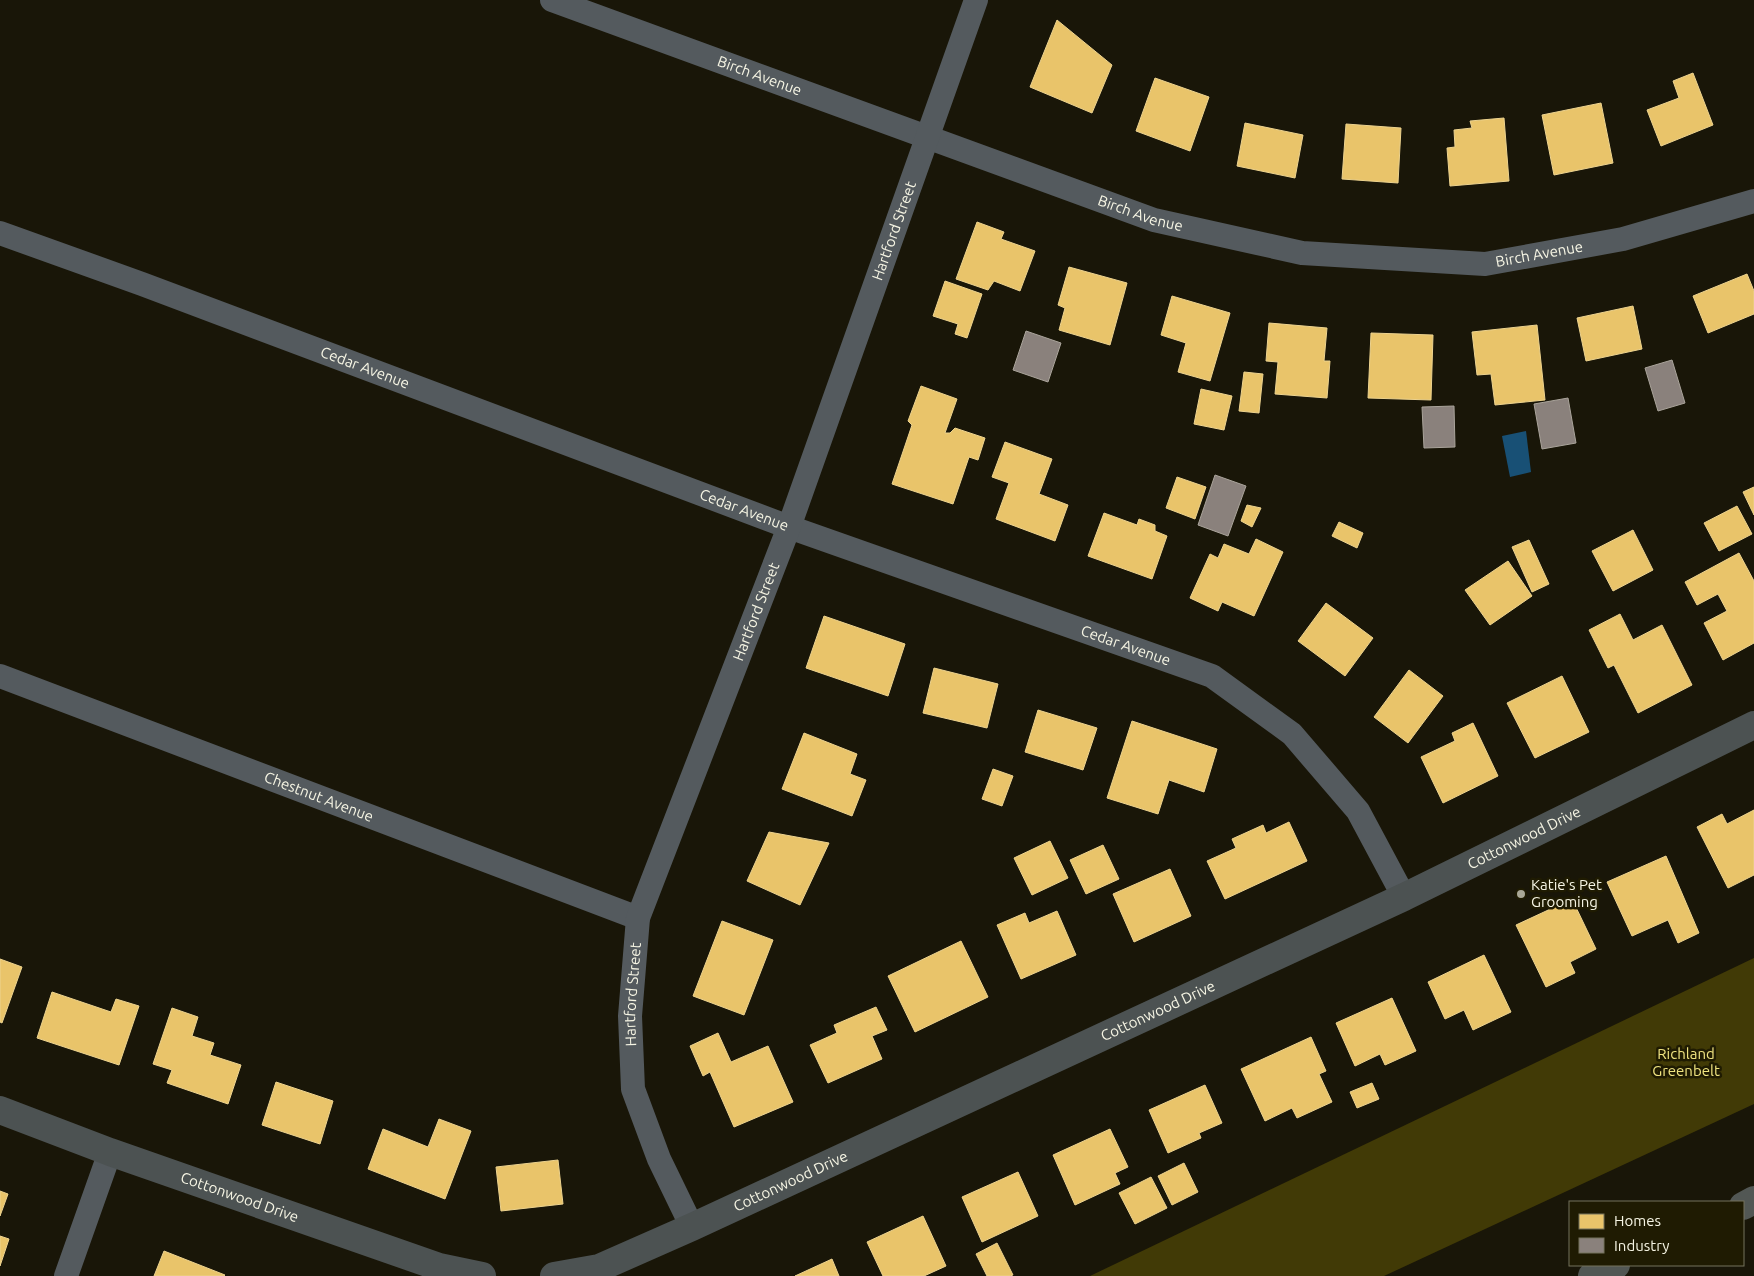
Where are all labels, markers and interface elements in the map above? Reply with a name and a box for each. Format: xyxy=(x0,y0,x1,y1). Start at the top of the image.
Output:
street label: Birch Avenue xyxy=(715,52,804,99)
street label: Hartford Street xyxy=(868,179,919,283)
street label: Birch Avenue xyxy=(1096,191,1185,234)
street label: Birch Avenue xyxy=(1494,237,1584,270)
street label: Cedar Avenue xyxy=(318,343,412,392)
street label: Cedar Avenue xyxy=(697,485,791,534)
street label: Hartford Street xyxy=(729,560,783,663)
street label: Cedar Avenue xyxy=(1079,622,1173,669)
street label: Chestnut Avenue xyxy=(262,768,376,825)
street label: Cottonwood Drive xyxy=(1465,803,1583,872)
place label: Katie's Pet Grooming xyxy=(1531,876,1602,910)
marker: Katie's Pet Grooming xyxy=(1515,888,1527,900)
street label: Hartford Street xyxy=(621,942,644,1047)
street label: Cottonwood Drive xyxy=(1098,977,1218,1044)
park label: Richland Greenbelt xyxy=(1652,1045,1720,1079)
street label: Cottonwood Drive xyxy=(731,1147,850,1215)
street label: Cottonwood Drive xyxy=(178,1168,301,1225)
legend xyxy=(1569,1201,1744,1266)
text: Homes xyxy=(1614,1212,1661,1229)
text: Industry xyxy=(1614,1237,1669,1254)

